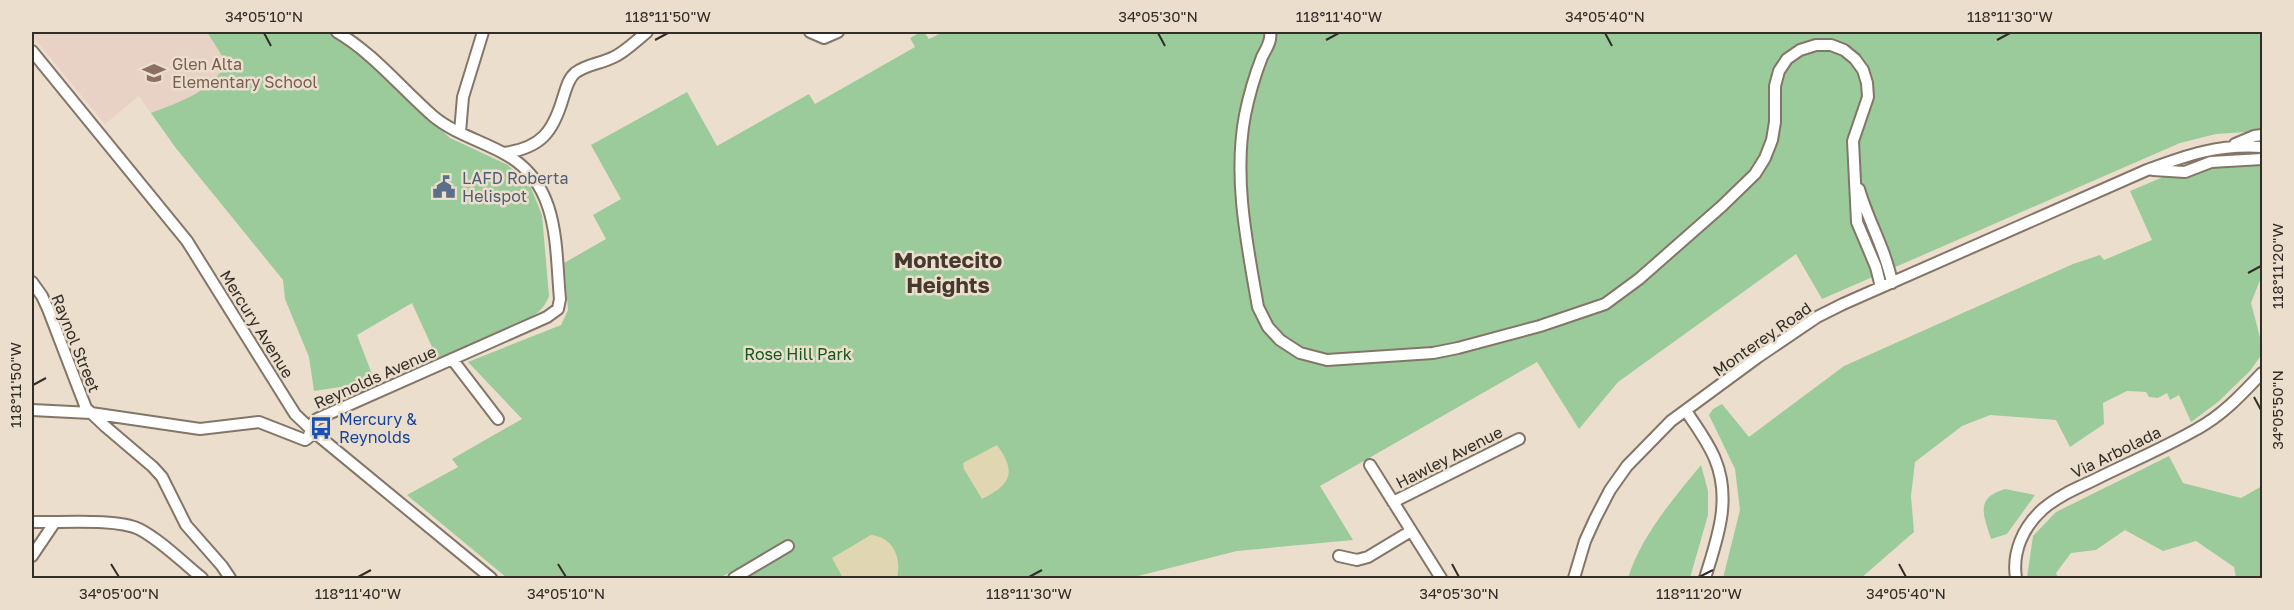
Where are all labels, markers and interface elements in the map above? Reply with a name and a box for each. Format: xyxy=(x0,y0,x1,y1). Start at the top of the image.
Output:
text: 34°05'10"N xyxy=(225,7,303,25)
text: 118°11'50"W xyxy=(625,7,711,25)
text: 34°05'30"N xyxy=(1118,7,1198,25)
text: 118°11'40"W xyxy=(1296,7,1382,25)
text: 34°05'40"N xyxy=(1565,7,1645,25)
text: 118°11'30"W xyxy=(1967,7,2053,25)
place label: Glen Alta Elementary School xyxy=(172,54,317,92)
school or university icon: Glen Alta Elementary School xyxy=(141,60,167,86)
place label: LAFD Roberta Helispot xyxy=(462,168,568,206)
public building icon: LAFD Roberta Helispot xyxy=(431,174,457,200)
text: 118°11'20"W xyxy=(2268,223,2286,309)
district label: Montecito Heights xyxy=(894,246,1002,298)
street label: Mercury Avenue xyxy=(216,266,298,382)
street label: Raynol Street xyxy=(47,291,105,395)
street label: Monterey Road xyxy=(1709,298,1815,380)
street label: Reynolds Avenue xyxy=(311,341,439,413)
text: 118°11'50"W xyxy=(6,342,24,428)
park label: Rose Hill Park xyxy=(744,344,852,364)
text: 34°05'50"N xyxy=(2268,370,2286,450)
place label: Mercury & Reynolds xyxy=(339,409,417,447)
bus stop icon: Mercury & Reynolds xyxy=(308,415,334,441)
street label: Hawley Avenue xyxy=(1392,421,1506,493)
street label: Via Arbolada xyxy=(2068,422,2164,482)
text: 34°05'00"N xyxy=(79,584,159,602)
text: 118°11'40"W xyxy=(315,584,401,602)
text: 34°05'10"N xyxy=(527,584,605,602)
text: 118°11'30"W xyxy=(986,584,1072,602)
text: 34°05'30"N xyxy=(1419,584,1499,602)
text: 118°11'20"W xyxy=(1656,584,1742,602)
text: 34°05'40"N xyxy=(1866,584,1946,602)

